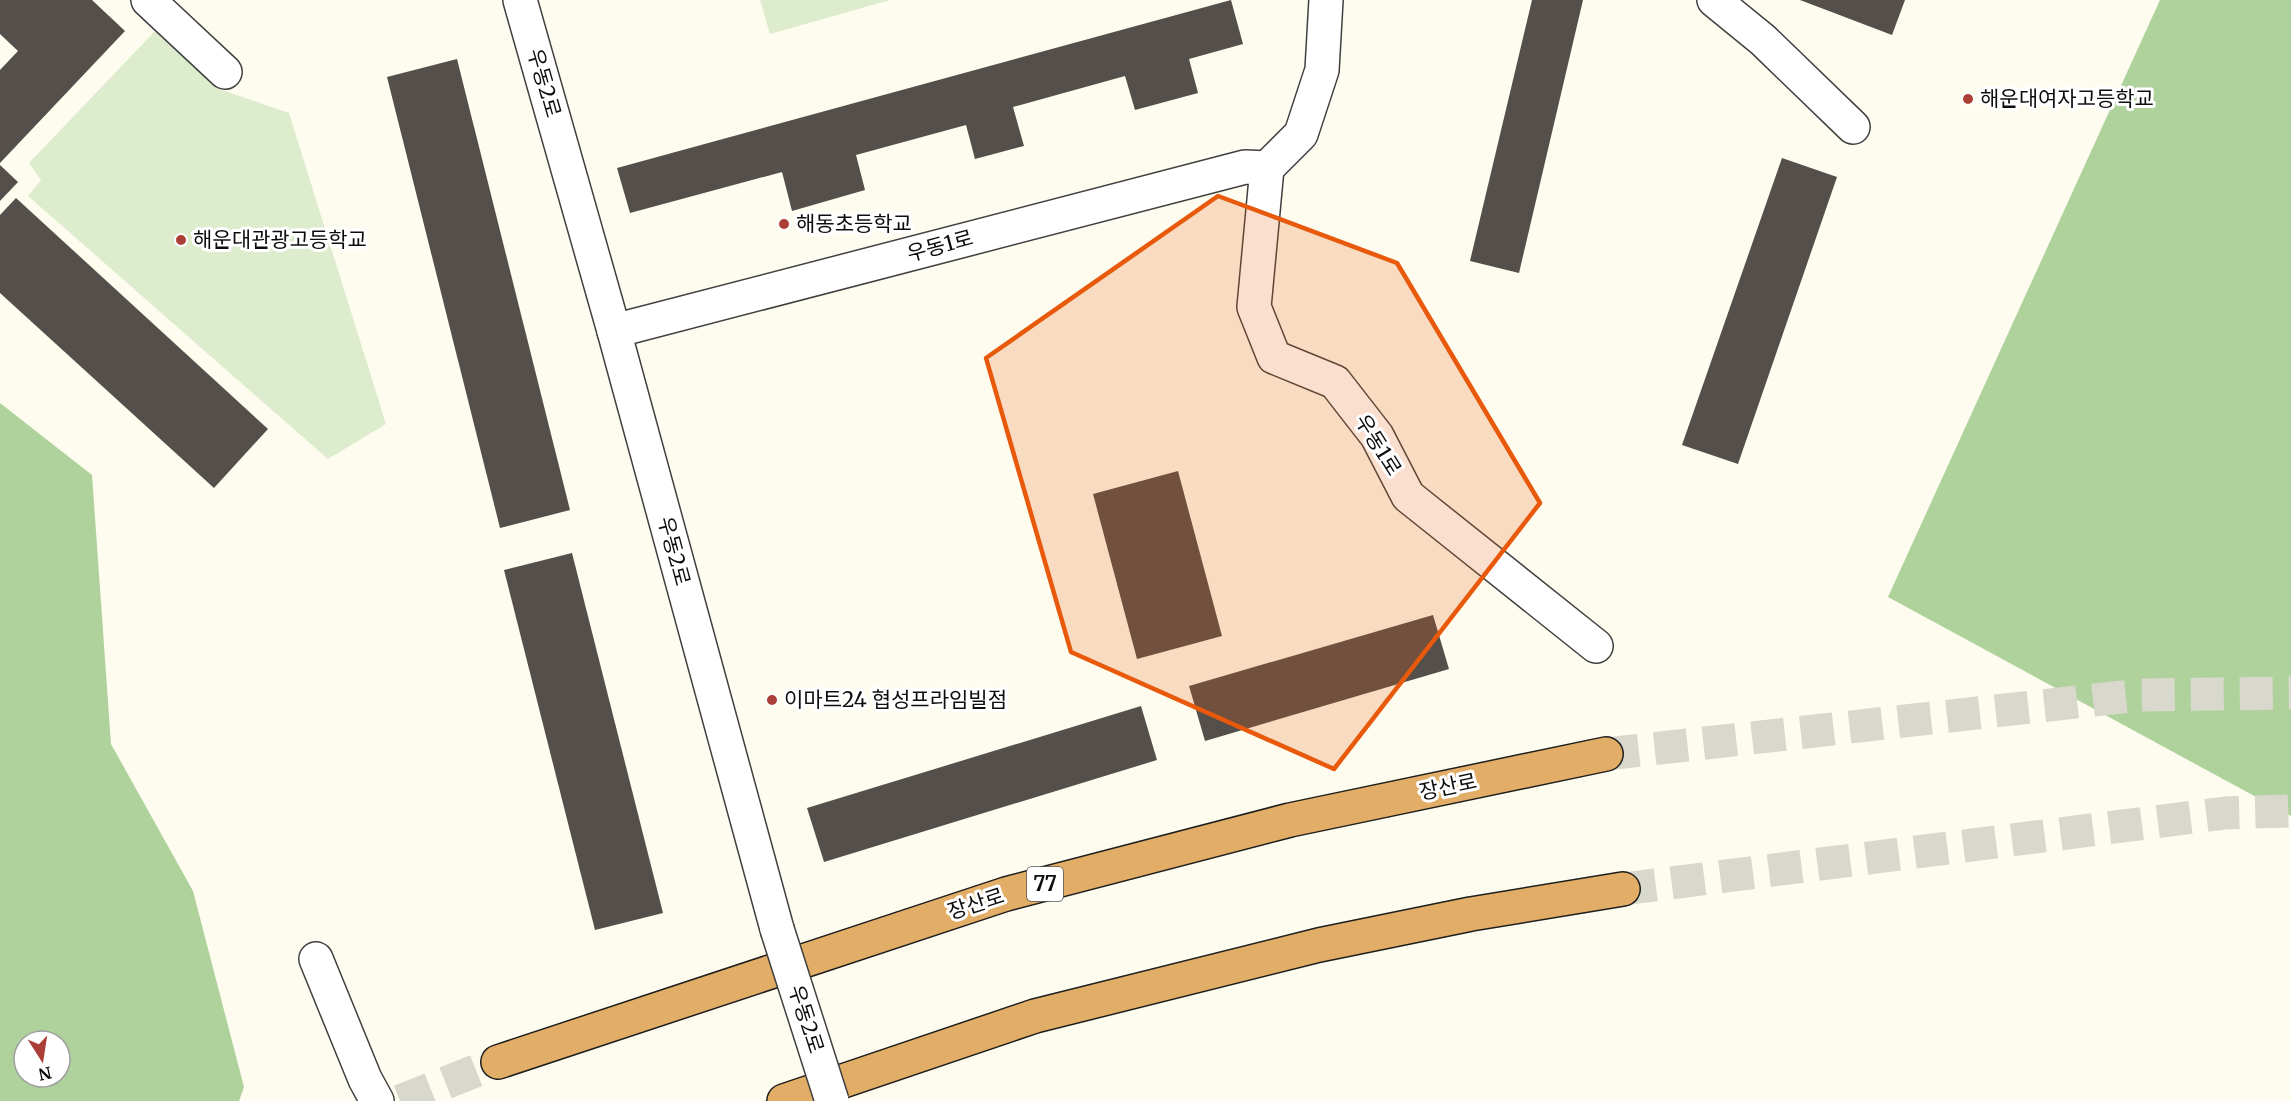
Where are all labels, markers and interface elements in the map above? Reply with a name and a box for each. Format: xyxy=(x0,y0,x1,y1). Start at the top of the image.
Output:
street label: 우동2로 xyxy=(522,45,567,120)
place label: 해운대여자고등학교 xyxy=(1980,85,2154,112)
marker: 해운대여자고등학교 xyxy=(1961,92,1975,106)
place label: 해동초등학교 xyxy=(796,210,912,237)
marker: 해동초등학교 xyxy=(777,217,791,231)
street label: 우동1로 xyxy=(904,224,976,267)
place label: 해운대관광고등학교 xyxy=(193,226,367,253)
marker: 해운대관광고등학교 xyxy=(174,233,188,247)
street label: 우동1로 xyxy=(1349,409,1408,481)
street label: 우동2로 xyxy=(652,513,697,588)
place label: 이마트24 협성프라임빌점 xyxy=(784,686,1007,713)
marker: 이마트24 협성프라임빌점 xyxy=(765,693,779,707)
street label: 장산로 xyxy=(1417,767,1479,806)
road number: 77 xyxy=(1027,867,1063,901)
street label: 장산로 xyxy=(944,882,1008,925)
street label: 우동2로 xyxy=(783,981,830,1057)
north arrow xyxy=(12,1029,72,1089)
text: N xyxy=(37,1063,53,1085)

